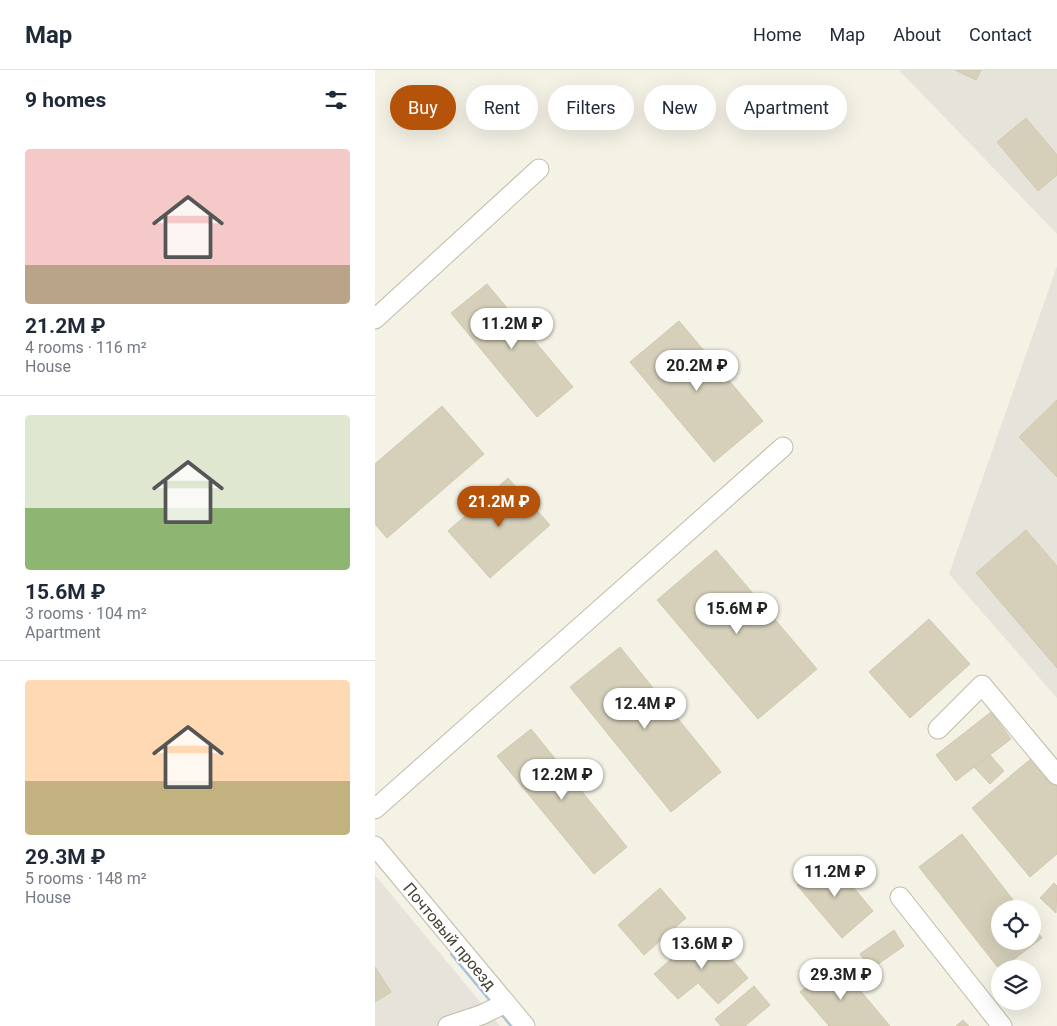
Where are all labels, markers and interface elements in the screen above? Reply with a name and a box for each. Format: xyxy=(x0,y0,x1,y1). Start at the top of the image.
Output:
text: Map xyxy=(25,21,72,49)
text: Home xyxy=(753,24,802,45)
text: Map xyxy=(830,24,865,45)
text: About xyxy=(893,24,941,45)
text: Contact xyxy=(969,24,1032,45)
chip: Buy xyxy=(390,85,456,130)
chip: Rent xyxy=(466,85,538,130)
chip: Filters xyxy=(548,85,634,130)
chip: New xyxy=(644,85,716,130)
chip: Apartment xyxy=(726,85,847,130)
icon: filters xyxy=(322,86,350,114)
text: 9 homes xyxy=(25,88,106,112)
icon: home xyxy=(143,182,233,272)
pin: 11.2M ₽ xyxy=(466,308,558,350)
text: 21.2M ₽ xyxy=(25,314,106,338)
text: 11.2M ₽ xyxy=(481,314,543,333)
text: 4 rooms · 116 m² xyxy=(25,338,147,357)
pin: 20.2M ₽ xyxy=(651,350,743,392)
text: 20.2M ₽ xyxy=(666,356,728,375)
text: House xyxy=(25,357,71,376)
icon: home xyxy=(143,447,233,537)
pin: 21.2M ₽ xyxy=(453,486,545,528)
text: 21.2M ₽ xyxy=(468,492,530,511)
text: 15.6M ₽ xyxy=(25,580,106,604)
pin: 15.6M ₽ xyxy=(691,592,783,635)
text: 15.6M ₽ xyxy=(706,599,768,618)
text: 3 rooms · 104 m² xyxy=(25,604,147,623)
text: Apartment xyxy=(25,623,101,642)
pin: 12.4M ₽ xyxy=(599,688,691,730)
text: 12.4M ₽ xyxy=(614,694,676,713)
icon: home xyxy=(143,712,233,802)
pin: 12.2M ₽ xyxy=(516,758,608,801)
text: 12.2M ₽ xyxy=(531,765,593,784)
text: 29.3M ₽ xyxy=(25,845,106,869)
pin: 11.2M ₽ xyxy=(789,856,881,898)
text: 11.2M ₽ xyxy=(804,862,866,881)
text: 5 rooms · 148 m² xyxy=(25,869,147,888)
street label: Почтовый проезд xyxy=(399,879,500,994)
text: House xyxy=(25,888,71,907)
map controls xyxy=(991,900,1041,1010)
button: locate xyxy=(991,900,1041,950)
pin: 13.6M ₽ xyxy=(656,928,748,970)
text: 13.6M ₽ xyxy=(671,934,733,953)
pin: 29.3M ₽ xyxy=(795,958,887,1001)
button: layers xyxy=(991,960,1041,1010)
text: 29.3M ₽ xyxy=(810,965,872,984)

